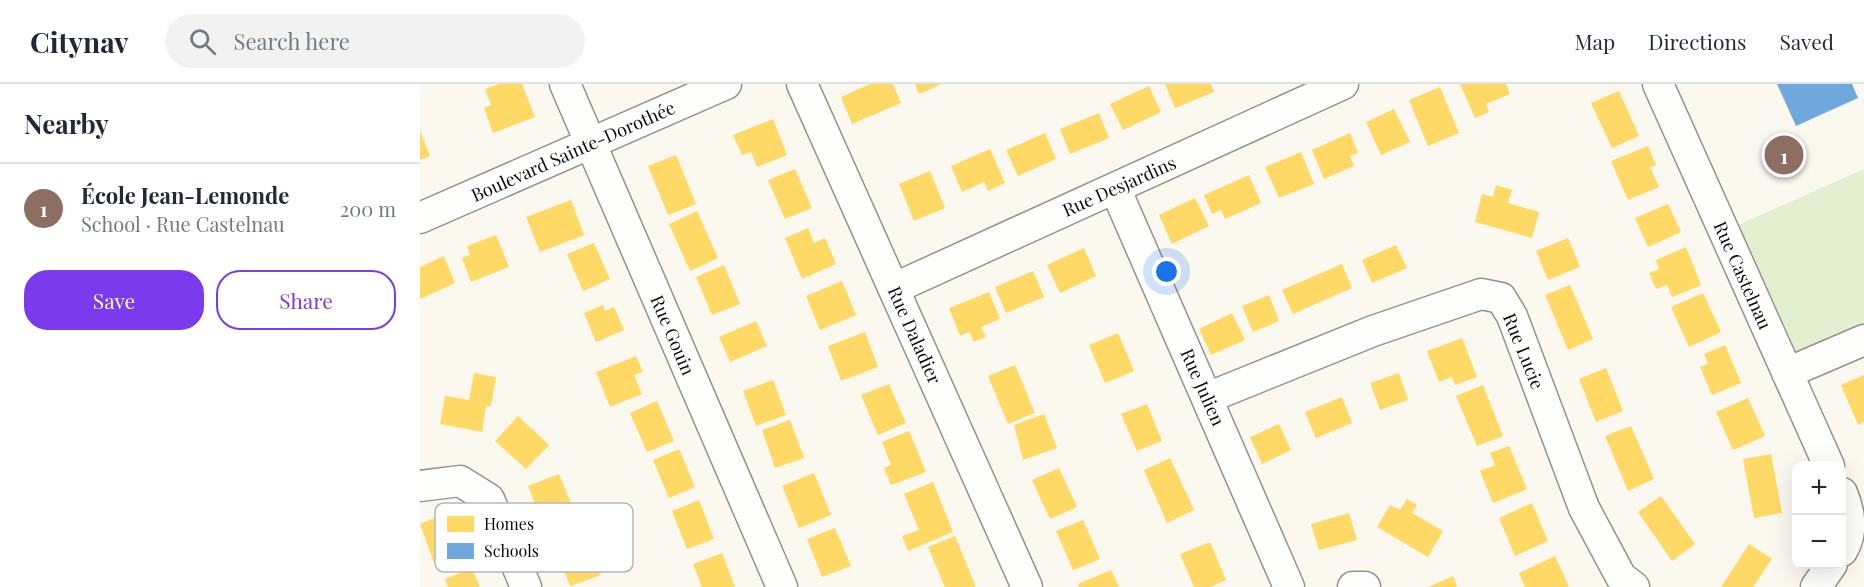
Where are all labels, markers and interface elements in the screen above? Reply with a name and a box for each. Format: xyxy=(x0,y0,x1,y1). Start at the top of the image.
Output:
search box xyxy=(165,14,585,68)
text: Citynav xyxy=(30,23,129,60)
icon: search xyxy=(186,25,219,58)
text: Search here xyxy=(234,26,350,56)
text: Map xyxy=(1574,27,1615,55)
text: Directions xyxy=(1648,27,1746,55)
text: Saved xyxy=(1779,27,1834,55)
street label: Boulevard Sainte-Dorothée xyxy=(467,95,679,207)
text: Nearby xyxy=(24,106,109,141)
pin: 1 xyxy=(1764,132,1804,178)
street label: Rue Desjardins xyxy=(1058,150,1180,222)
text: École Jean-Lemonde xyxy=(81,180,289,210)
text: 1 xyxy=(40,195,47,222)
text: 200 m xyxy=(340,195,396,222)
text: School · Rue Castelnau xyxy=(81,210,285,237)
street label: Rue Castelnau xyxy=(1708,217,1778,333)
your location xyxy=(1152,257,1181,286)
button: Save xyxy=(24,270,204,330)
button: Share xyxy=(216,270,396,330)
street label: Rue Daladier xyxy=(883,282,947,388)
street label: Rue Gouin xyxy=(645,291,701,379)
street label: Rue Lucie xyxy=(1498,309,1550,393)
street label: Rue Julien xyxy=(1175,345,1231,430)
map controls xyxy=(1792,461,1846,569)
button: + xyxy=(1792,461,1846,515)
legend xyxy=(435,503,633,572)
text: Homes xyxy=(484,513,534,534)
button: − xyxy=(1792,515,1846,569)
text: Schools xyxy=(484,540,539,561)

